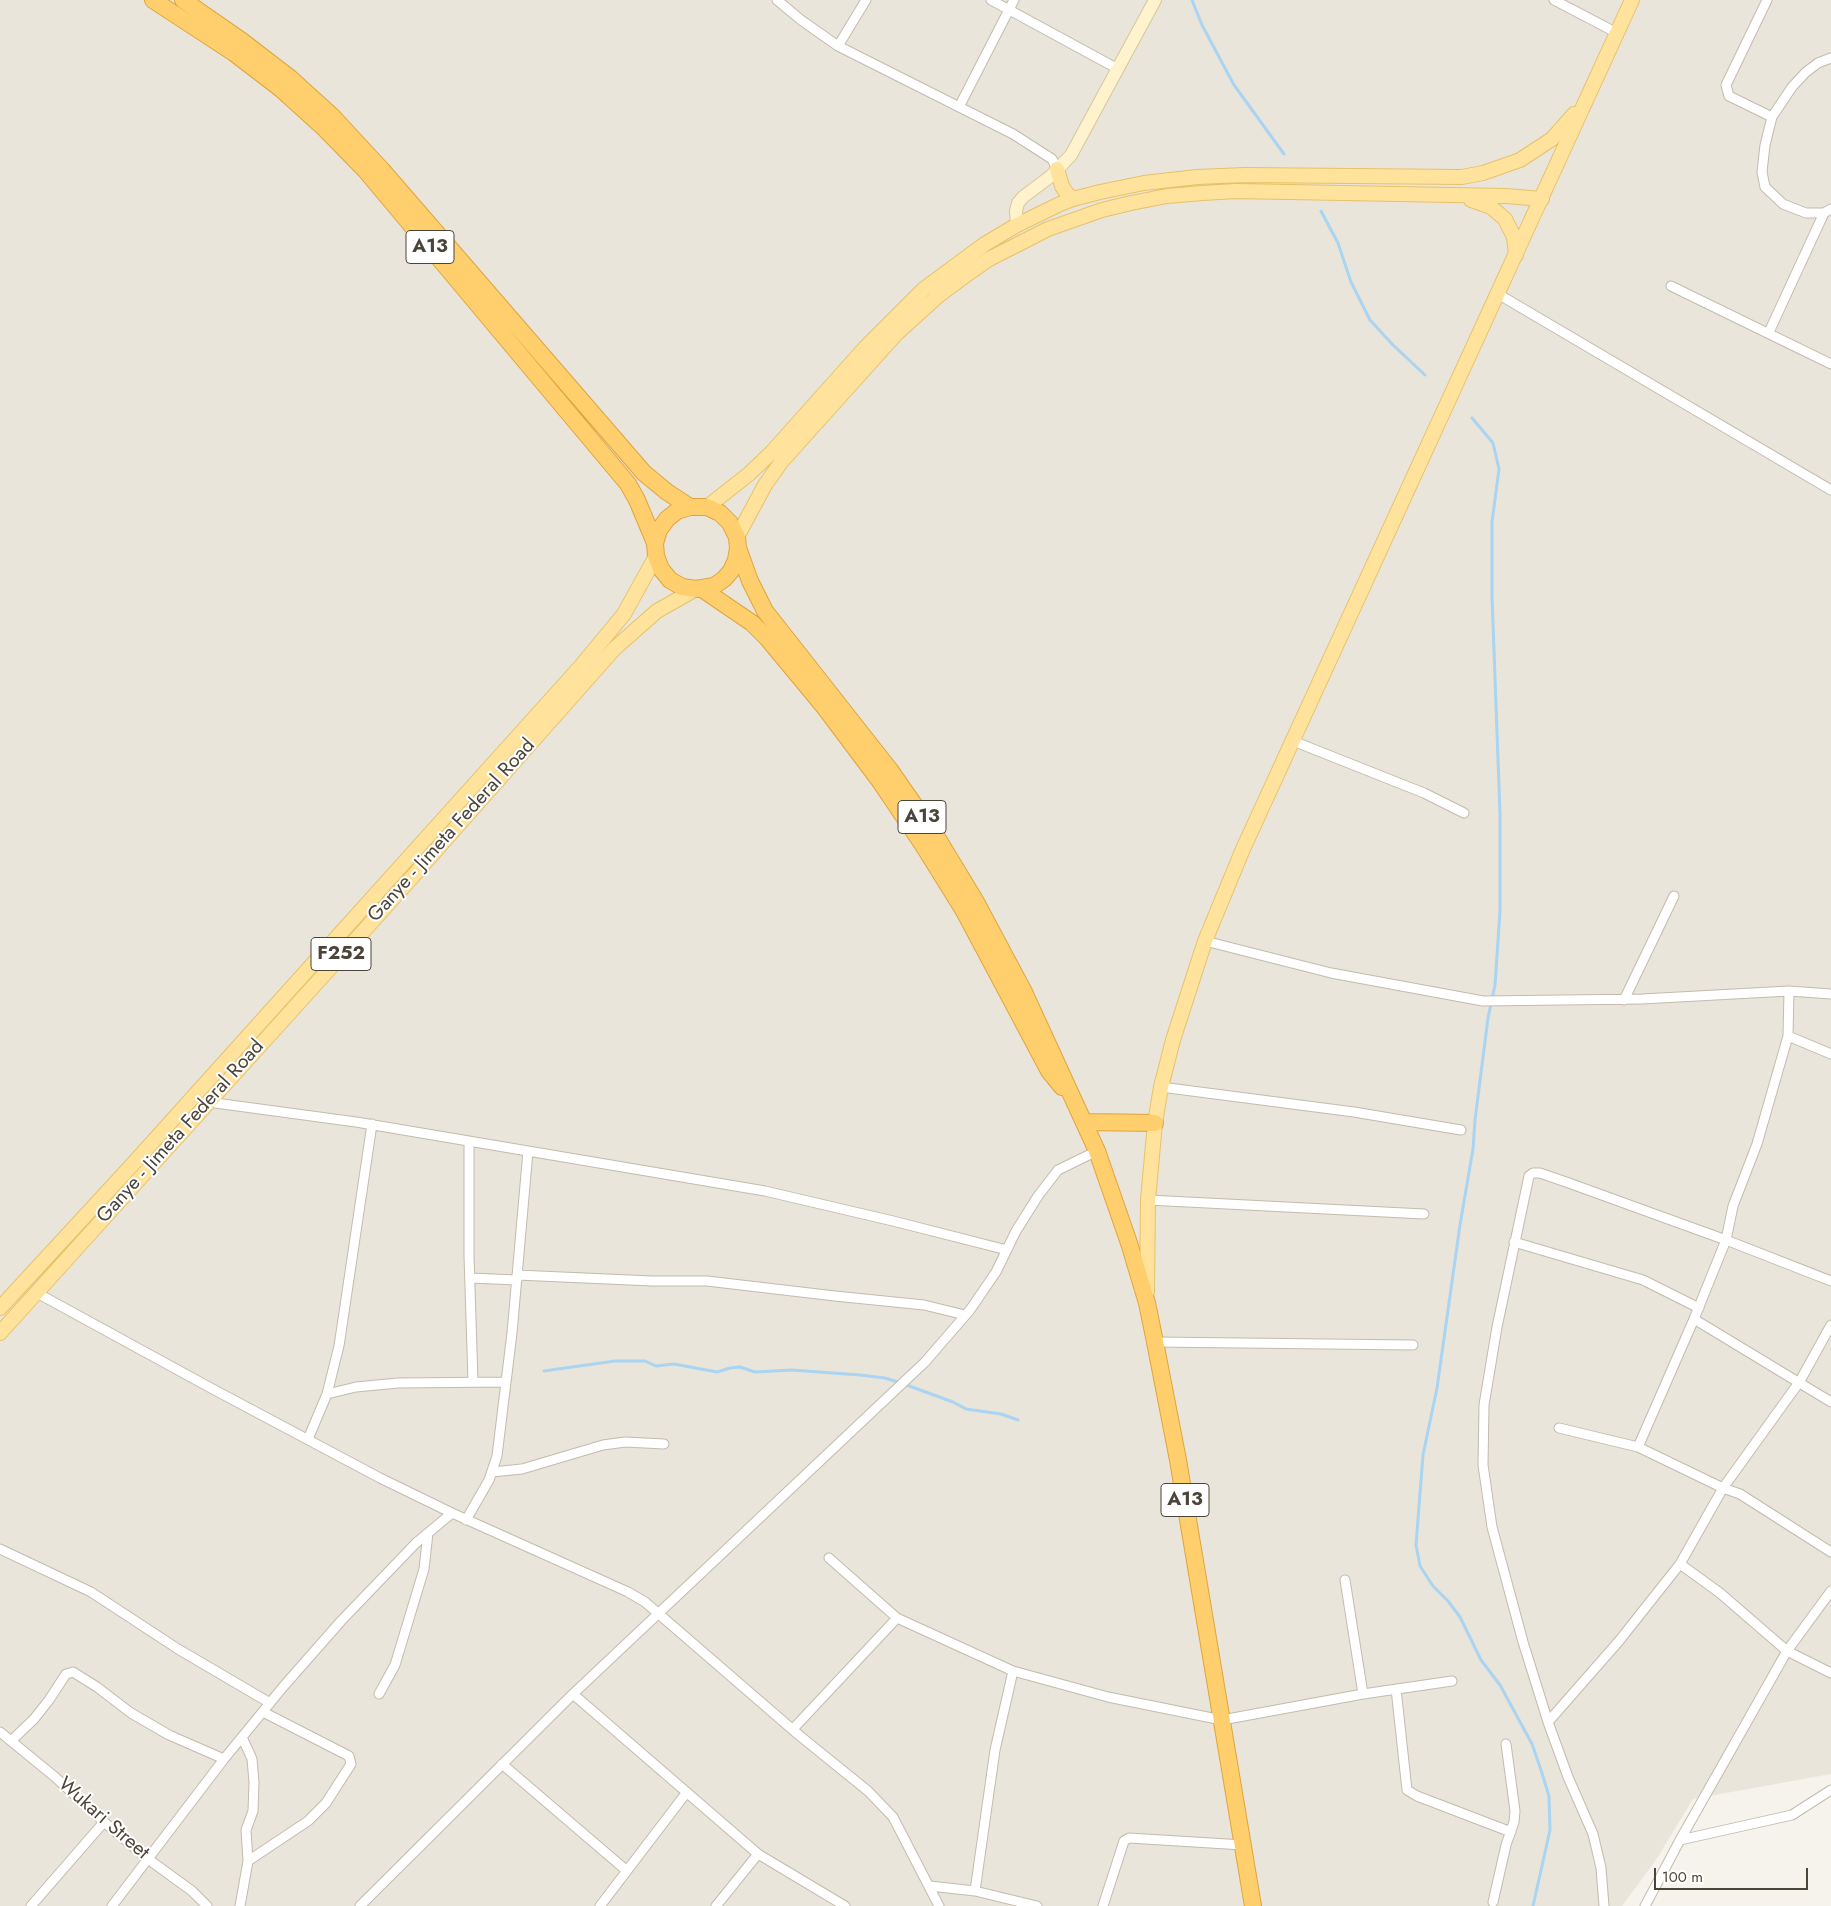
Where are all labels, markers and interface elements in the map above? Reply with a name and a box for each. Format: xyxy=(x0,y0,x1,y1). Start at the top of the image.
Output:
road number: A13 xyxy=(406,230,454,264)
street label: Ganye - Jimeta Federal Road xyxy=(363,734,541,928)
road number: A13 xyxy=(898,800,946,834)
road number: F252 xyxy=(311,938,371,971)
street label: Ganye - Jimeta Federal Road xyxy=(92,1035,270,1229)
road number: A13 xyxy=(1161,1484,1209,1516)
street label: Wukari Street xyxy=(52,1773,154,1865)
scale bar xyxy=(1656,1858,1810,1890)
text: 100 m xyxy=(1662,1866,1703,1888)

